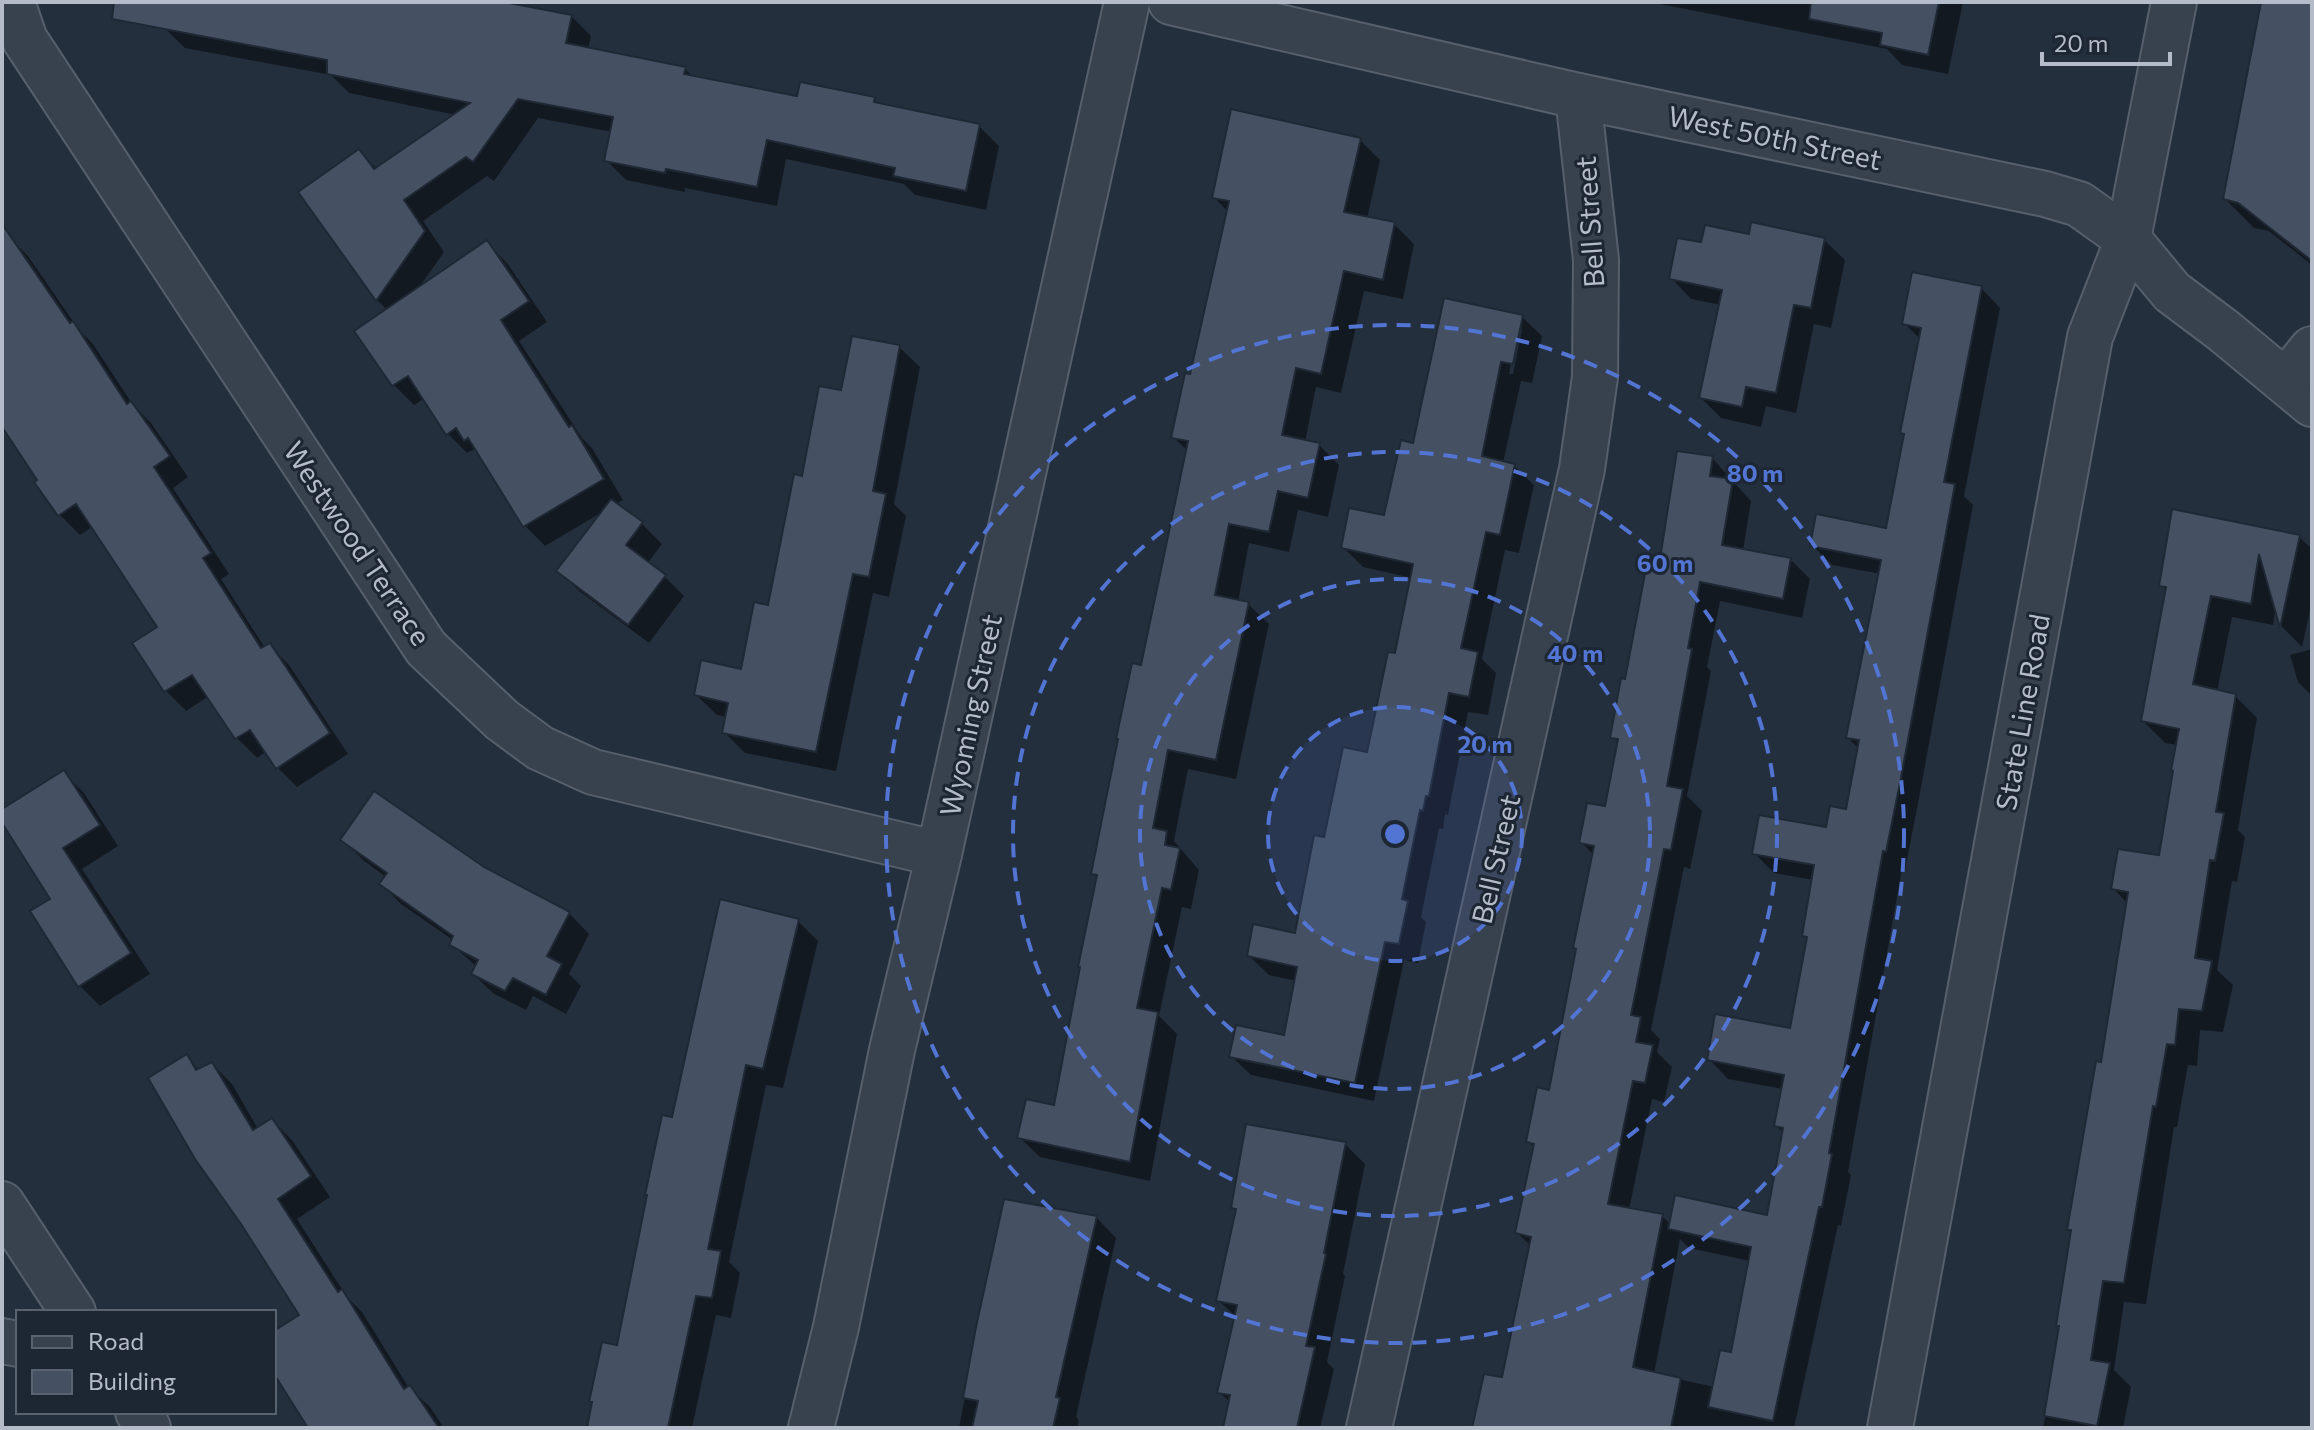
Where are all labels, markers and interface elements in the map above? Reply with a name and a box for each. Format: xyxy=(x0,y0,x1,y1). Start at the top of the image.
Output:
scale bar xyxy=(2042,16,2170,66)
text: 20 m xyxy=(2054,28,2108,57)
street label: West 50th Street xyxy=(1665,98,1885,176)
street label: Bell Street xyxy=(1567,155,1611,289)
street label: Westwood Terrace xyxy=(277,435,439,651)
text: 80 m xyxy=(1727,458,1783,487)
text: 60 m xyxy=(1637,548,1693,577)
street label: Wyoming Street xyxy=(932,611,1008,819)
street label: State Line Road xyxy=(1988,611,2056,813)
text: 40 m xyxy=(1547,638,1603,667)
text: 20 m xyxy=(1458,729,1512,758)
street label: Bell Street xyxy=(1464,791,1526,927)
centre of rings xyxy=(1381,820,1409,848)
legend xyxy=(16,1310,276,1414)
text: Road xyxy=(88,1326,144,1355)
text: Building xyxy=(88,1366,176,1395)

